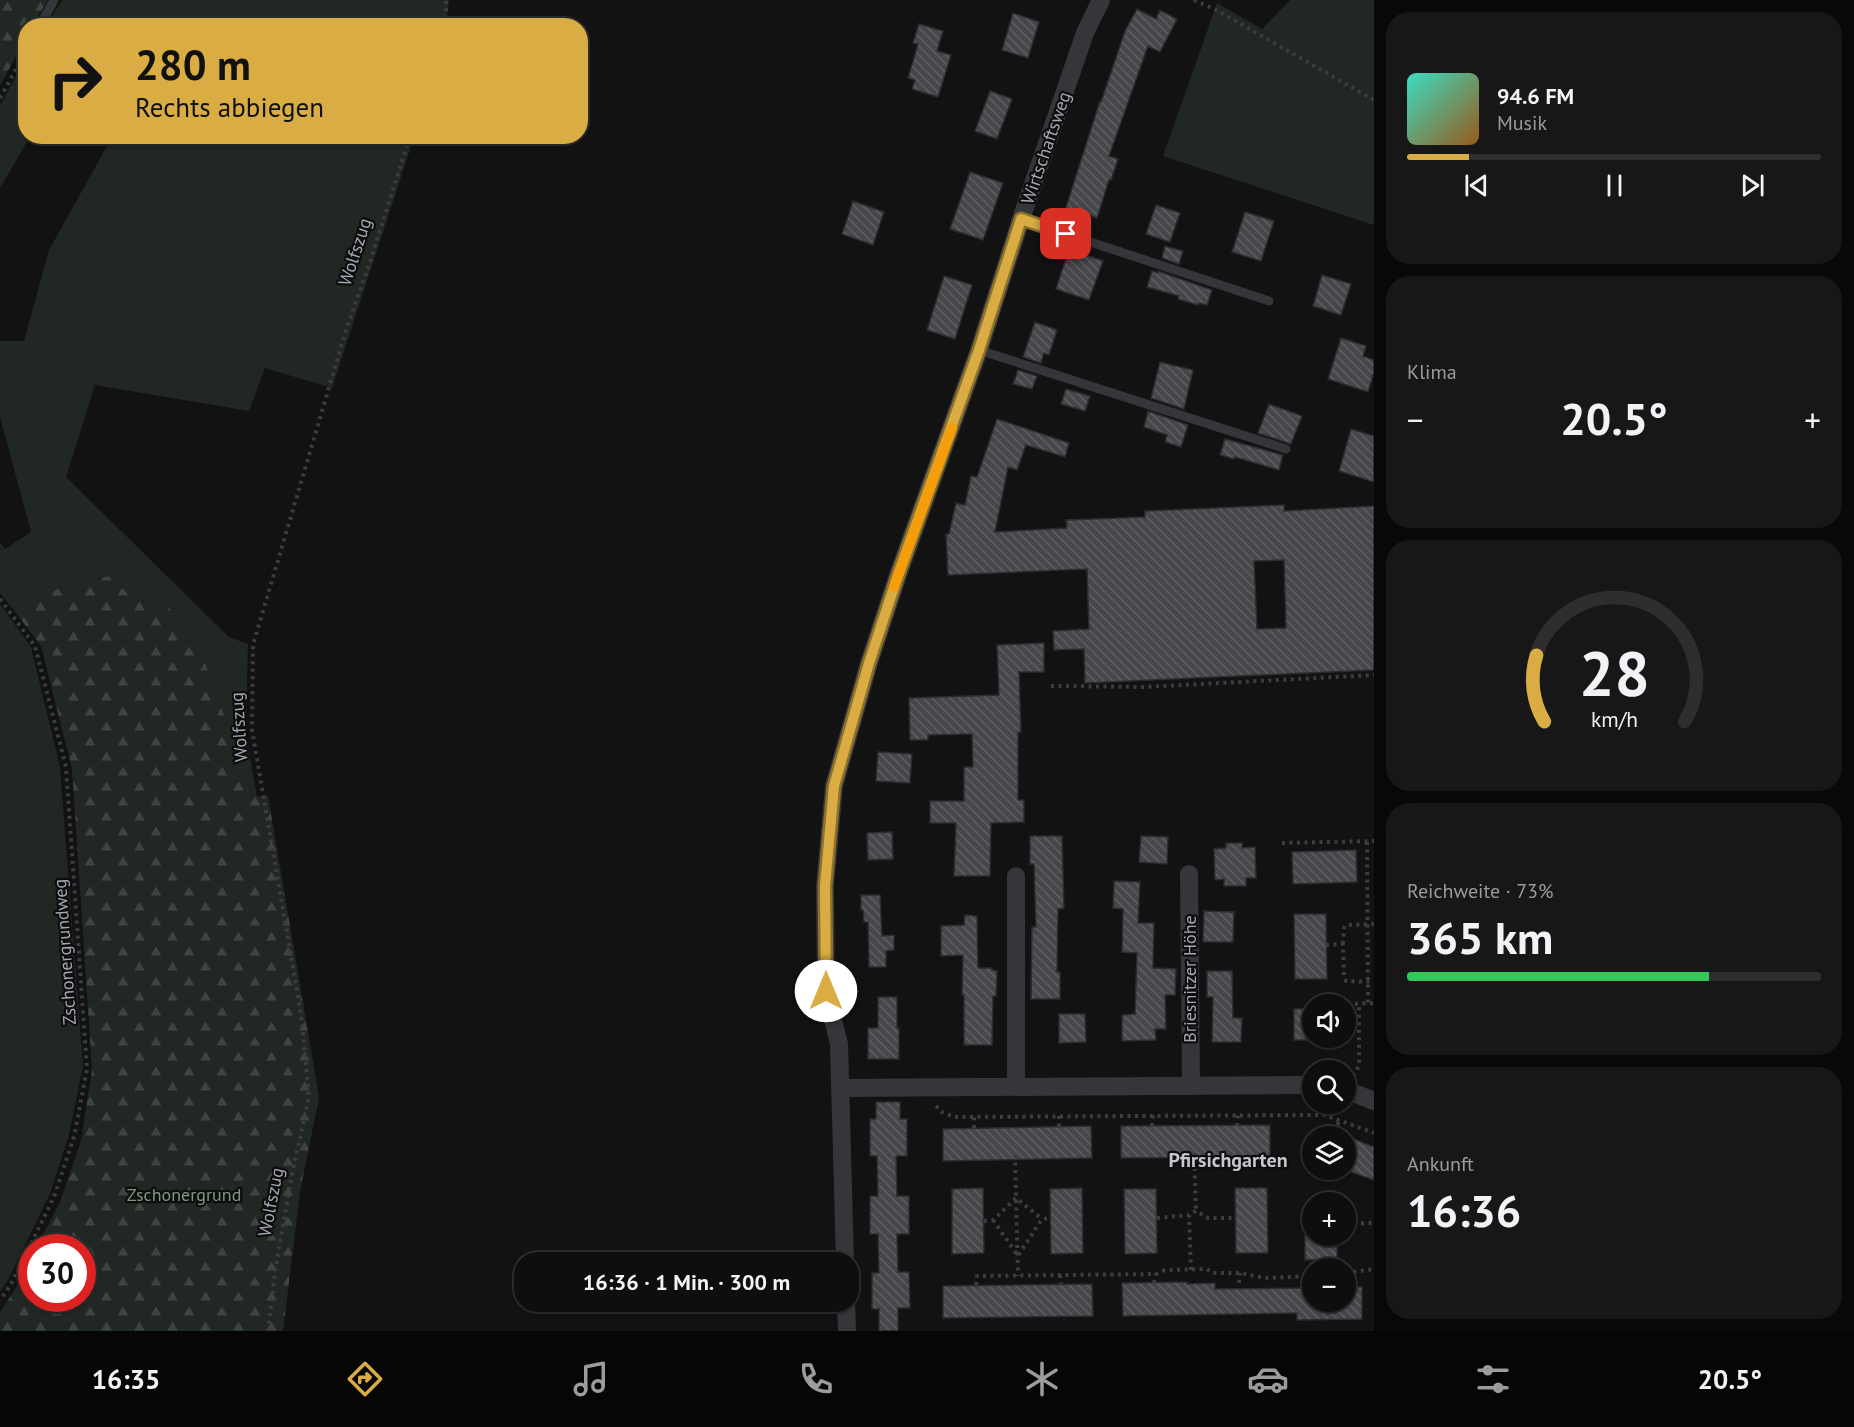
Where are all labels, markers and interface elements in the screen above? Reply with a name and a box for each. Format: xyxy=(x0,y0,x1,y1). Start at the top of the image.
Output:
text: 280 m xyxy=(135,37,251,92)
icon: right xyxy=(36,42,114,120)
text: 94.6 FM xyxy=(1497,82,1574,110)
street label: Wirtschaftsweg xyxy=(1015,88,1076,207)
text: Rechts abbiegen xyxy=(135,90,324,124)
text: Musik xyxy=(1497,110,1547,136)
icon: previous xyxy=(1460,169,1493,202)
icon: pause xyxy=(1598,169,1631,202)
icon: next xyxy=(1736,169,1769,202)
pin xyxy=(1040,208,1091,259)
street label: Wolfszug xyxy=(333,215,376,289)
icon: arrive xyxy=(1049,217,1082,250)
text: Klima xyxy=(1407,359,1457,385)
text: 20.5° xyxy=(1560,389,1668,447)
text: − xyxy=(1407,398,1424,441)
text: + xyxy=(1804,398,1821,441)
text: 28 xyxy=(1579,633,1649,714)
street label: Wolfszug xyxy=(225,691,252,763)
text: km/h xyxy=(1590,706,1637,734)
street label: Zschonergrundweg xyxy=(48,878,81,1026)
text: Reichweite · 73% xyxy=(1407,878,1553,904)
text: 365 km xyxy=(1407,908,1553,966)
street label: Briesnitzer Höhe xyxy=(1178,915,1201,1043)
position arrow xyxy=(794,959,858,1023)
map controls xyxy=(1302,994,1356,1312)
button: sound xyxy=(1302,994,1356,1048)
button: search xyxy=(1302,1060,1356,1114)
button: layers xyxy=(1302,1126,1356,1180)
district label: Pfirsichgarten xyxy=(1168,1147,1288,1173)
text: Ankunft xyxy=(1407,1151,1474,1177)
street label: Wolfszug xyxy=(253,1165,288,1238)
text: 16:36 xyxy=(1407,1181,1521,1239)
park label: Zschonergrund xyxy=(127,1183,241,1206)
button: + xyxy=(1302,1192,1356,1246)
speed limit sign: 30 xyxy=(18,1234,96,1312)
button: − xyxy=(1302,1258,1356,1312)
text: 16:36 · 1 Min. · 300 m xyxy=(583,1268,790,1296)
icon: directions xyxy=(344,1358,386,1400)
icon: music xyxy=(570,1358,612,1400)
icon: phone xyxy=(795,1358,837,1400)
icon: climate xyxy=(1021,1358,1063,1400)
icon: car xyxy=(1247,1358,1289,1400)
icon: filters xyxy=(1472,1358,1514,1400)
text: 16:35 xyxy=(92,1362,160,1396)
text: 20.5° xyxy=(1698,1362,1762,1396)

